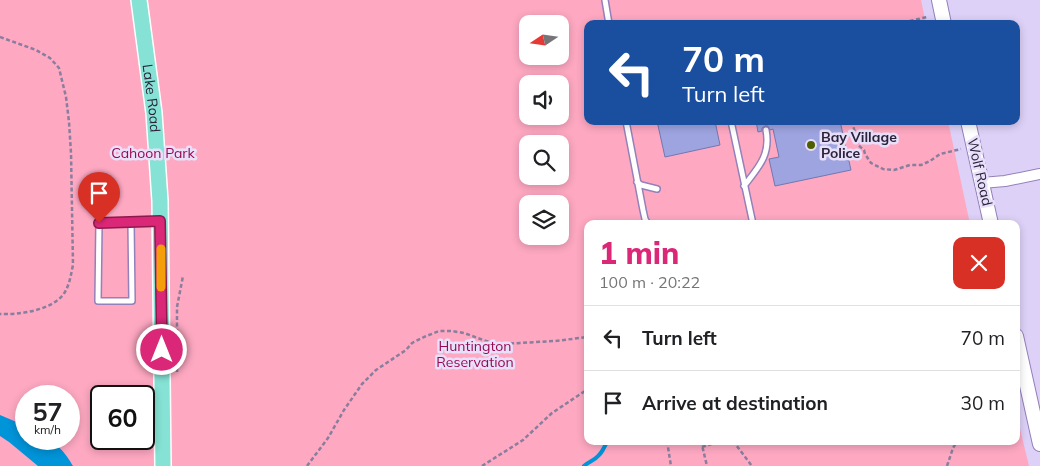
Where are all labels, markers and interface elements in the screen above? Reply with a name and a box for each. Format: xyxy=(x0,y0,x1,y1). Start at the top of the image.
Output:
north arrow xyxy=(519,15,569,65)
map controls xyxy=(519,15,569,245)
text: 70 m xyxy=(682,37,765,81)
icon: left xyxy=(599,40,664,105)
street label: Lake Road xyxy=(139,63,164,133)
button: sound xyxy=(519,75,569,125)
text: Turn left xyxy=(682,80,765,108)
place label: Bay Village Police xyxy=(821,128,897,162)
button: search xyxy=(519,135,569,185)
street label: Wolf Road xyxy=(963,136,997,208)
marker: Bay Village Police xyxy=(805,139,817,151)
park label: Cahoon Park xyxy=(111,144,195,162)
pin xyxy=(78,172,120,223)
icon: arrive xyxy=(85,179,113,207)
button: layers xyxy=(519,195,569,245)
text: 1 min xyxy=(599,234,679,272)
button: close xyxy=(953,237,1005,289)
text: 100 m · 20:22 xyxy=(599,272,700,292)
position arrow xyxy=(135,323,187,375)
icon: left xyxy=(599,324,627,352)
text: Turn left xyxy=(642,326,717,350)
text: 70 m xyxy=(961,326,1005,350)
park label: Huntington Reservation xyxy=(436,337,514,371)
speed limit sign: 60 xyxy=(90,385,155,450)
icon: arrive xyxy=(599,389,627,417)
text: Arrive at destination xyxy=(642,391,828,415)
text: 30 m xyxy=(961,391,1005,415)
text: 57 xyxy=(32,396,63,427)
text: km/h xyxy=(34,422,61,437)

